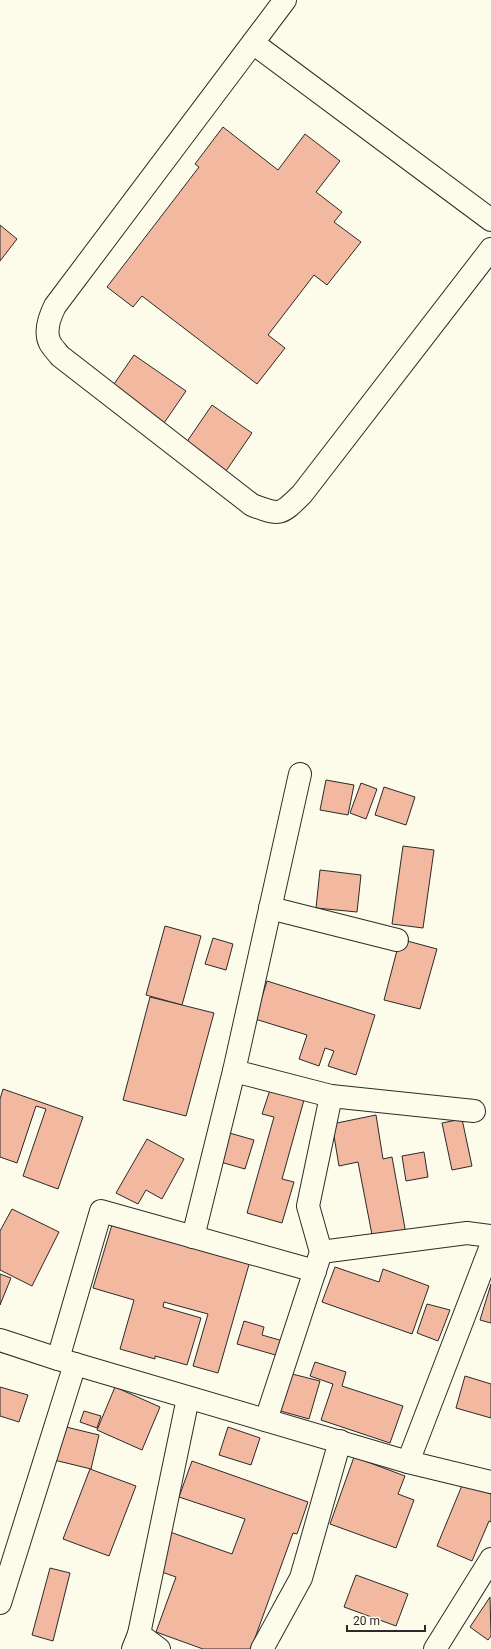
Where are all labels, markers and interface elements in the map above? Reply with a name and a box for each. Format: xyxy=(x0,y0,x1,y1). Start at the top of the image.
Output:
scale bar xyxy=(347,1607,425,1633)
text: 20 m xyxy=(353,1614,380,1628)

